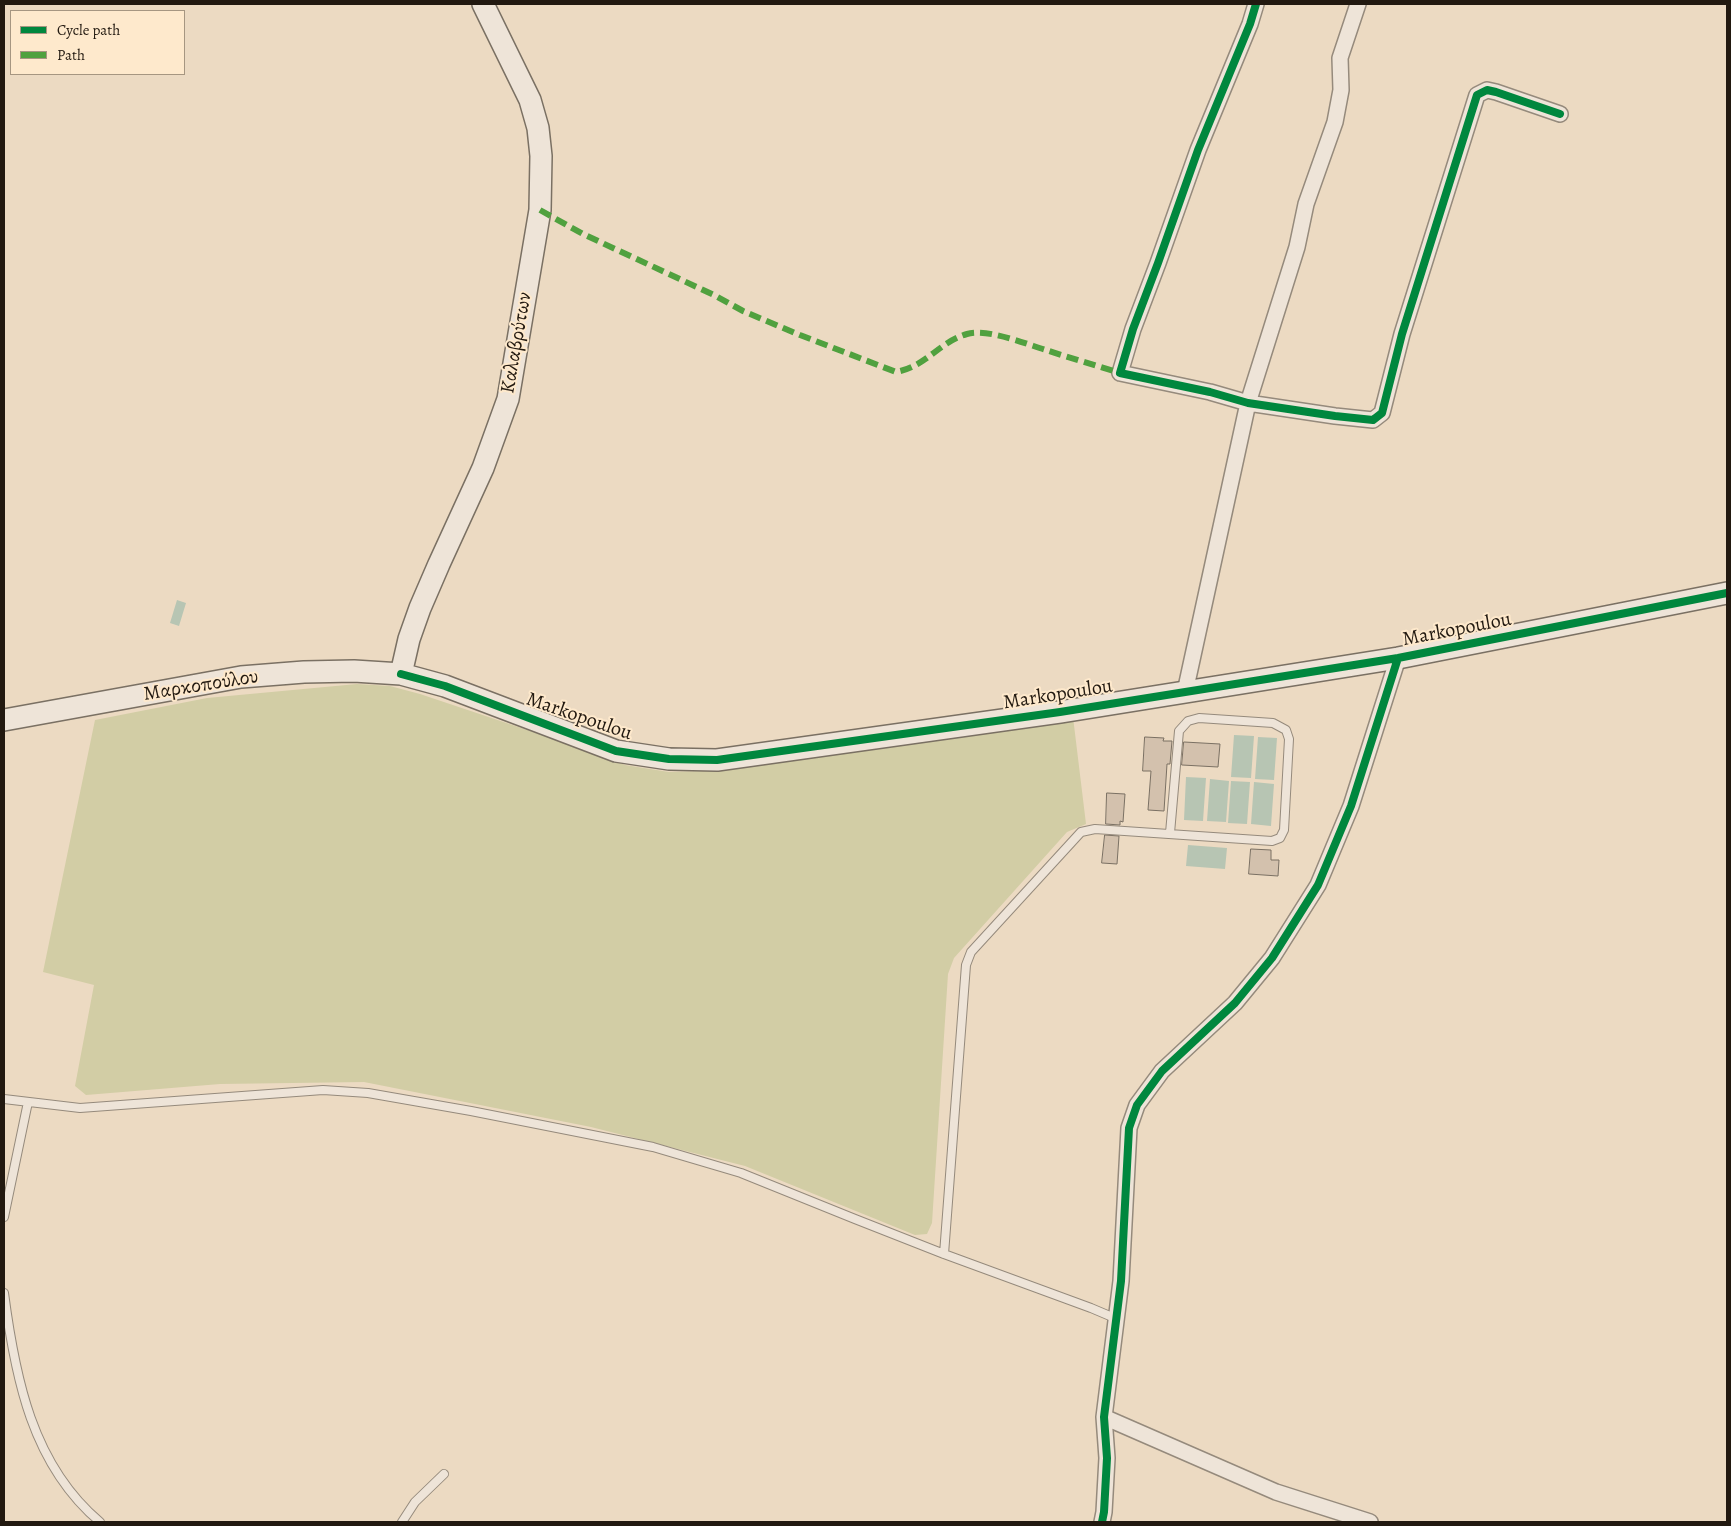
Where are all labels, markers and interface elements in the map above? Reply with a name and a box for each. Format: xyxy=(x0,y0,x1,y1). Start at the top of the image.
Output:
legend xyxy=(10,10,185,75)
text: Cycle path xyxy=(57,20,120,40)
text: Path xyxy=(57,45,85,65)
street label: Καλαβρύτων xyxy=(496,291,538,395)
street label: Markopoulou xyxy=(1401,608,1513,652)
street label: Μαρκοπούλου xyxy=(142,665,260,707)
street label: Markopoulou xyxy=(1002,675,1114,715)
street label: Markopoulou xyxy=(523,688,635,746)

